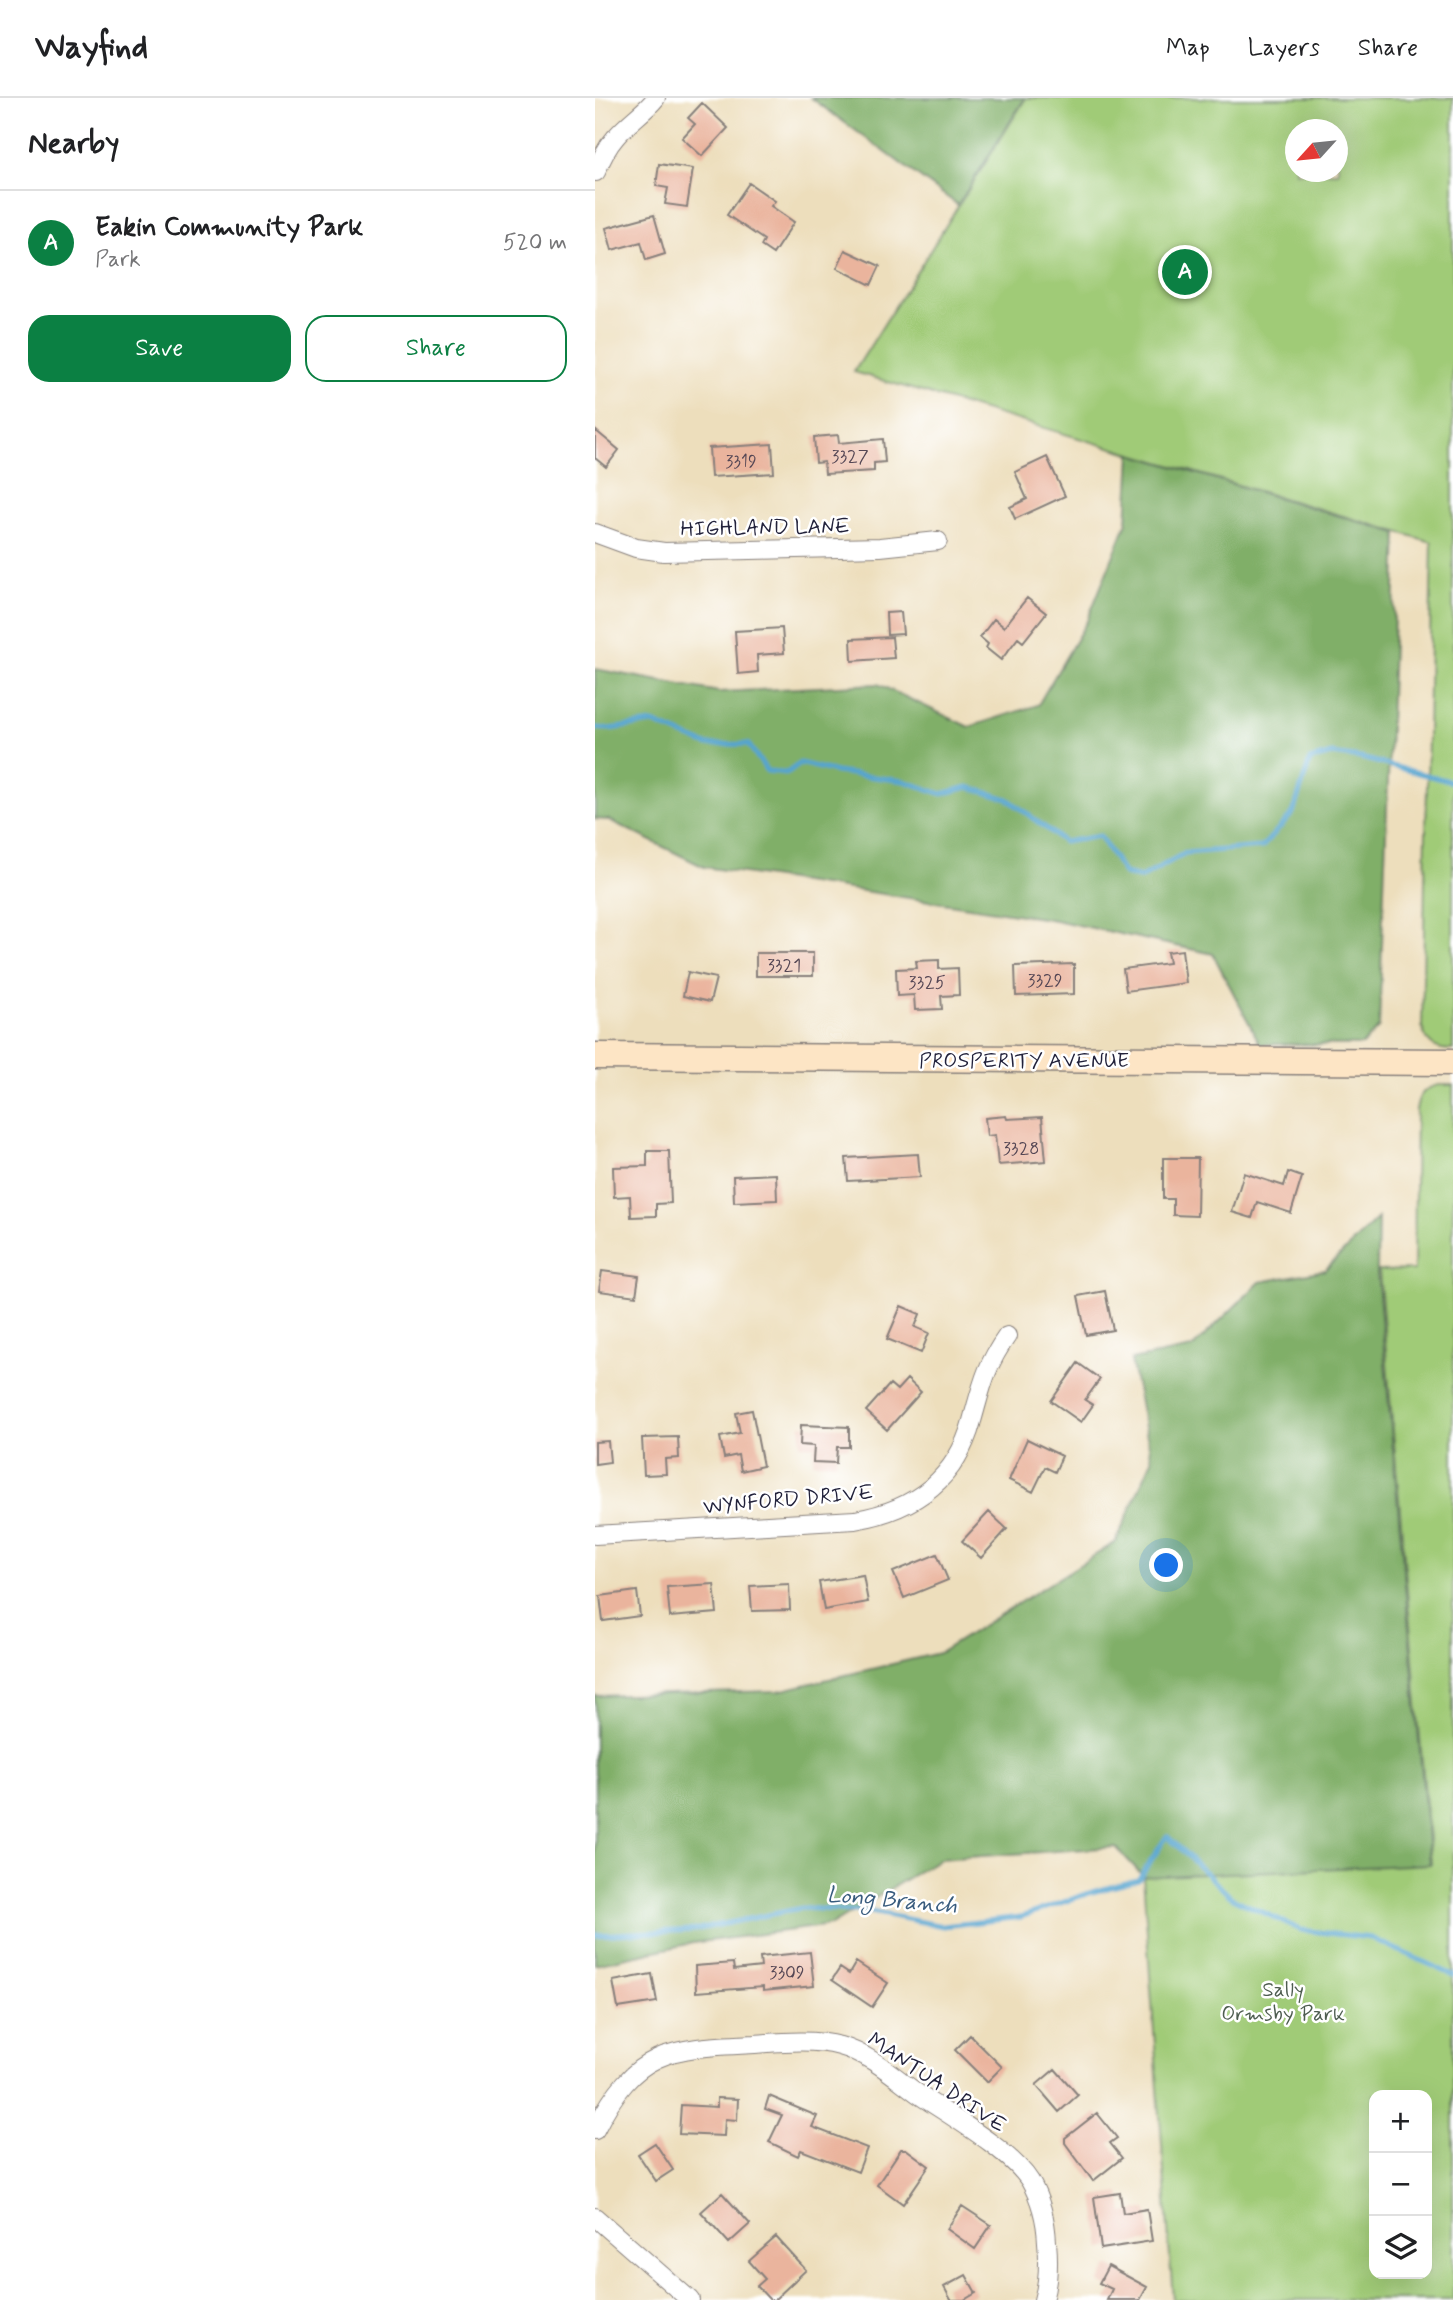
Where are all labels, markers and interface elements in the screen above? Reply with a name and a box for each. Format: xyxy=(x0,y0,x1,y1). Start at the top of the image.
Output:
text: Wayfind xyxy=(35,26,148,70)
text: Map xyxy=(1166,33,1210,64)
text: Layers xyxy=(1248,33,1320,64)
text: Share xyxy=(1358,33,1418,64)
north arrow xyxy=(1285,119,1348,182)
text: Nearby xyxy=(28,124,119,163)
text: Eakin Community Park xyxy=(95,211,363,245)
text: A xyxy=(43,228,59,258)
text: 520 m xyxy=(503,228,567,258)
text: Park xyxy=(95,245,141,275)
pin: A xyxy=(1162,246,1208,298)
button: Save xyxy=(28,315,291,382)
button: Share xyxy=(305,315,567,382)
house number: 3327 xyxy=(831,445,869,469)
house number: 3319 xyxy=(725,450,757,474)
street label: HIGHLAND LANE xyxy=(680,513,850,543)
house number: 3321 xyxy=(767,954,801,978)
house number: 3329 xyxy=(1027,969,1063,993)
house number: 3325 xyxy=(908,971,946,995)
street label: PROSPERITY AVENUE xyxy=(919,1047,1129,1075)
house number: 3328 xyxy=(1003,1137,1039,1161)
street label: WYNFORD DRIVE xyxy=(702,1479,874,1521)
your location xyxy=(1149,1548,1183,1582)
water label: Long Branch xyxy=(825,1880,958,1924)
house number: 3309 xyxy=(769,1961,805,1985)
park label: Sally Ormsby Park xyxy=(1221,1976,1345,2028)
street label: MANTUA DRIVE xyxy=(862,2026,1011,2140)
map controls xyxy=(1369,2090,1432,2279)
button: + xyxy=(1369,2090,1432,2153)
button: − xyxy=(1369,2153,1432,2216)
button: layers xyxy=(1369,2216,1432,2279)

